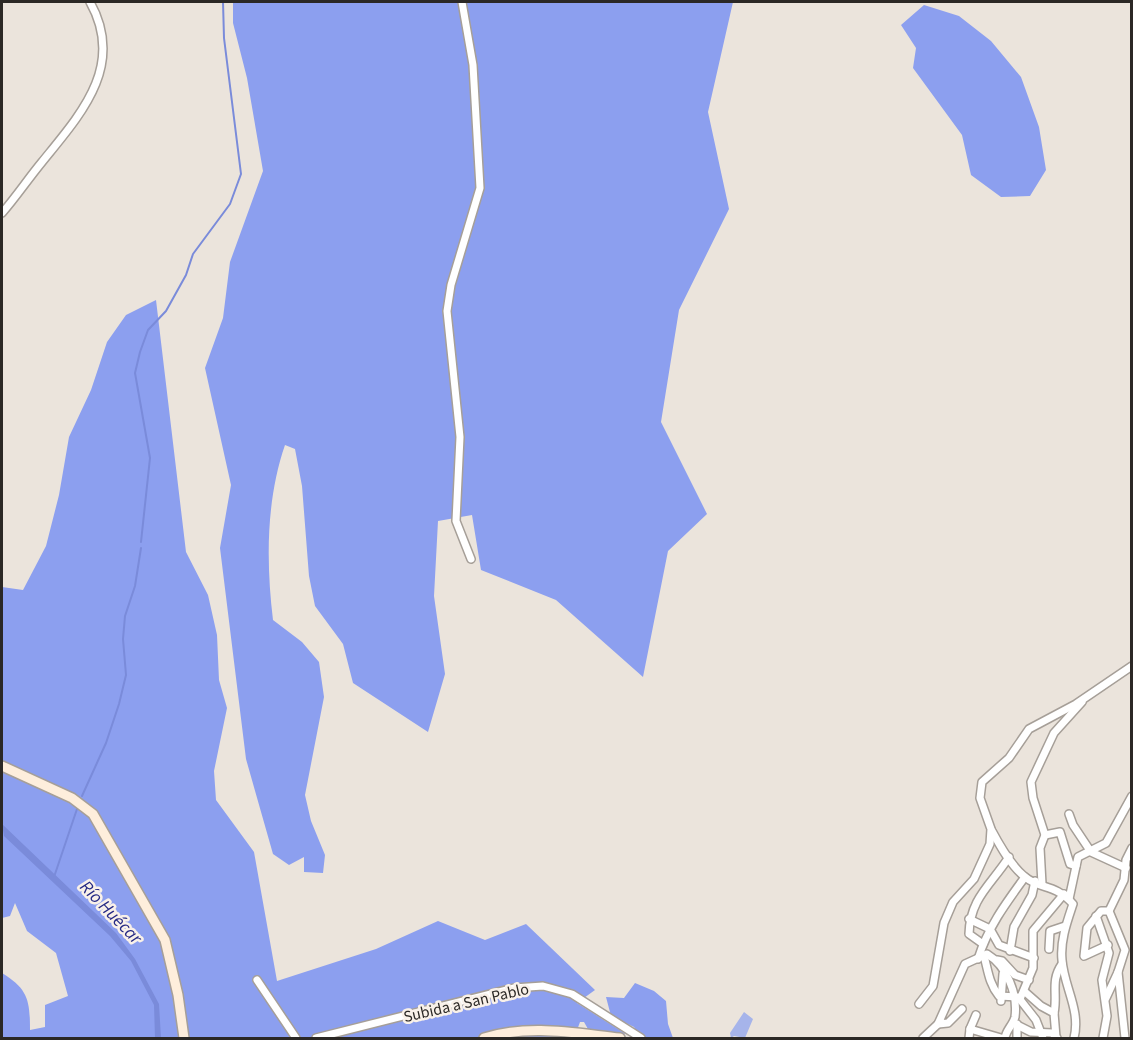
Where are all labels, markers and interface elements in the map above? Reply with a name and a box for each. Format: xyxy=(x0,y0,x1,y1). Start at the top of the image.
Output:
water label: Río Huécar xyxy=(74,875,148,950)
street label: Subida a San Pablo xyxy=(401,978,531,1028)

